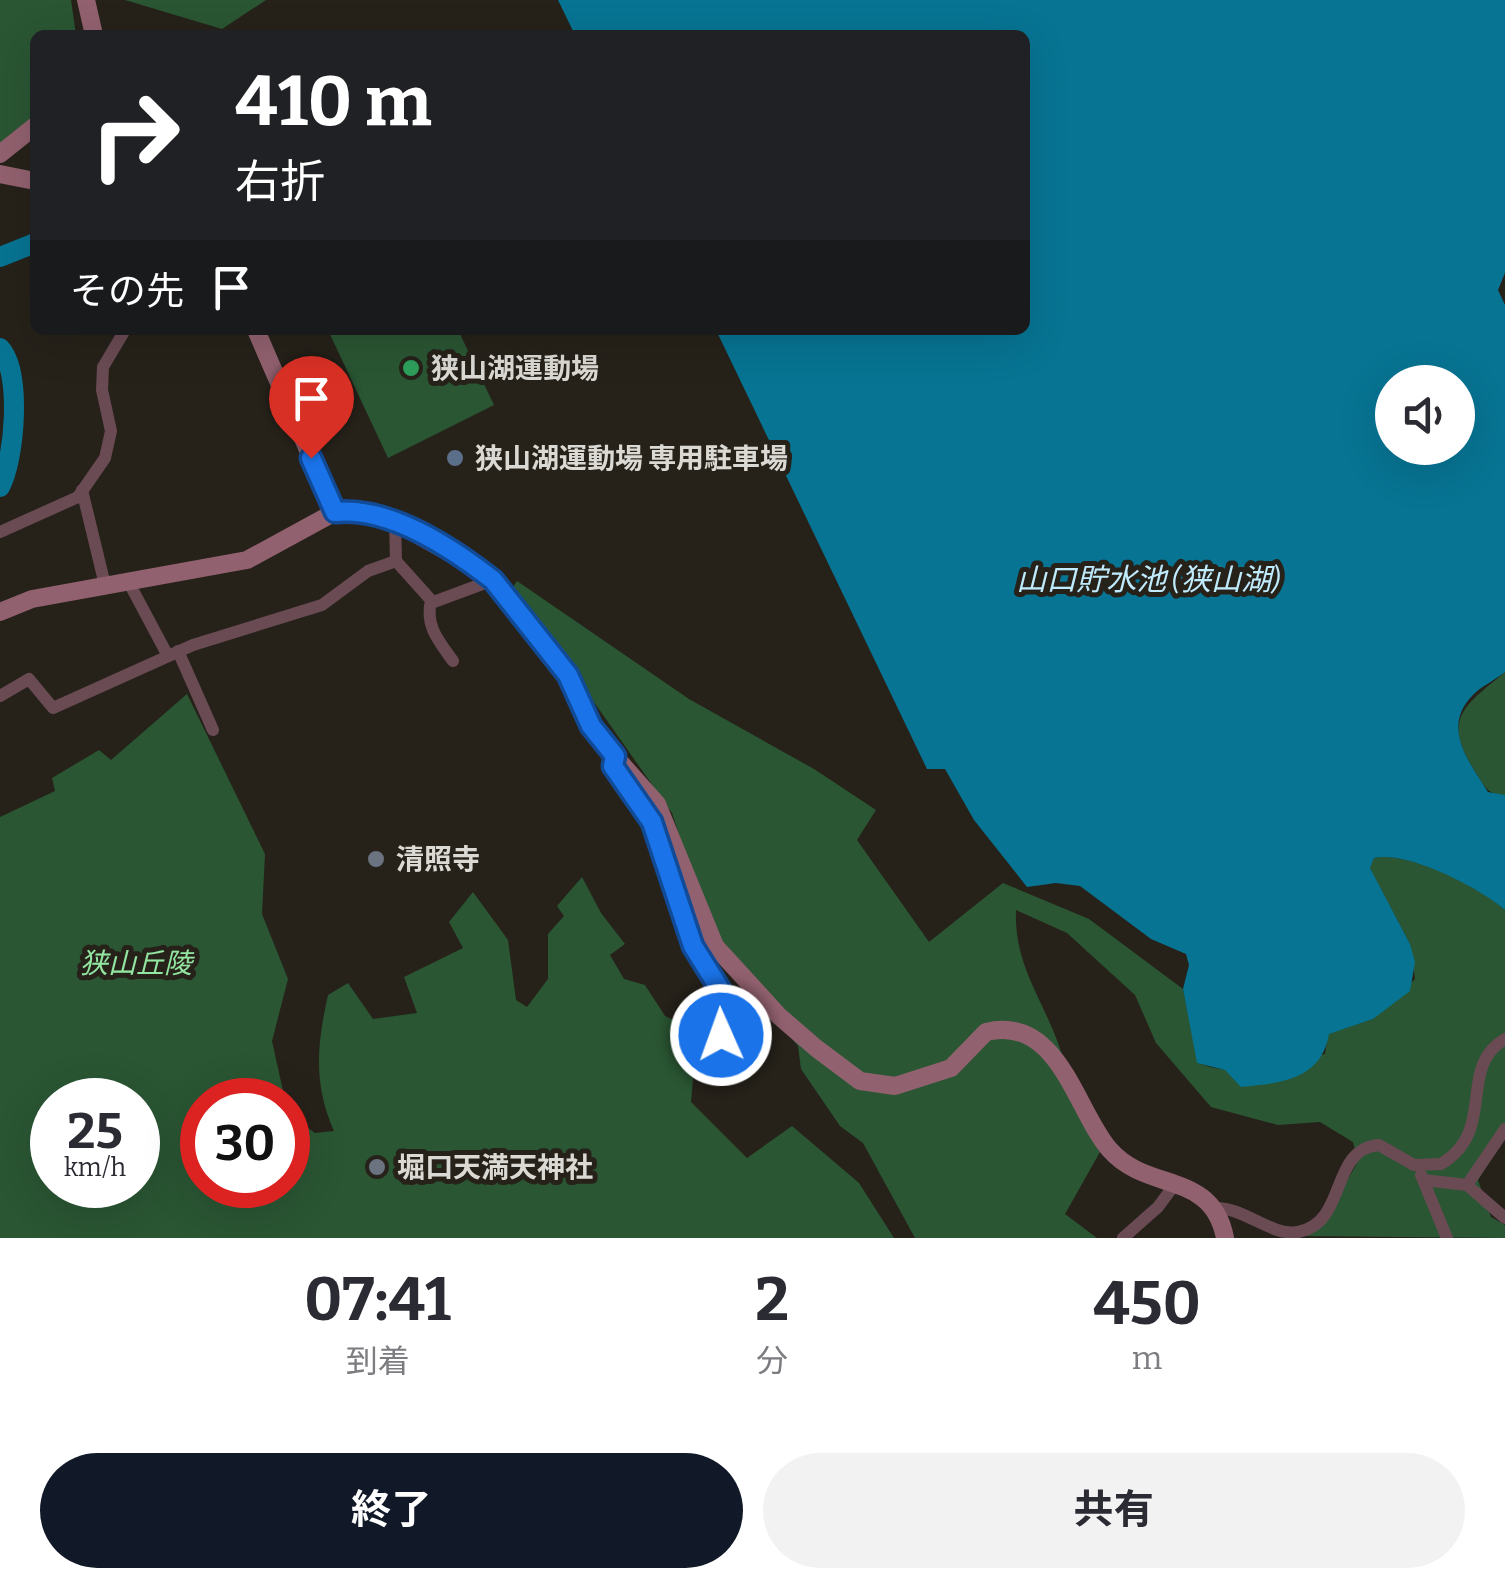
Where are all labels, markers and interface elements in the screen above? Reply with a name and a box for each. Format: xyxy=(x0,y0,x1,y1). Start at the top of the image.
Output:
text: 410 m xyxy=(235,60,432,144)
icon: right xyxy=(70,70,200,200)
text: 右折 xyxy=(235,155,325,209)
icon: arrive xyxy=(204,260,259,315)
text: その先 xyxy=(70,268,184,314)
place label: 狭山湖運動場 xyxy=(431,352,599,385)
pin xyxy=(269,356,354,459)
marker: 狭山湖運動場 xyxy=(400,357,422,379)
map controls xyxy=(1375,365,1475,465)
button: sound xyxy=(1375,365,1475,465)
icon: arrive xyxy=(284,371,339,426)
place label: 狭山湖運動場 専用駐車場 xyxy=(475,442,788,475)
marker: 狭山湖運動場 専用駐車場 xyxy=(444,447,466,469)
water label: 山口貯水池 (狭山湖) xyxy=(1016,562,1280,598)
place label: 清照寺 xyxy=(396,843,480,876)
marker: 清照寺 xyxy=(365,848,387,870)
park label: 狭山丘陵 xyxy=(80,947,195,980)
position arrow xyxy=(669,983,773,1087)
speed limit sign: 30 xyxy=(180,1078,310,1208)
text: 25 xyxy=(67,1101,123,1161)
place label: 堀口天満天神社 xyxy=(397,1151,593,1184)
text: km/h xyxy=(64,1153,126,1183)
marker: 堀口天満天神社 xyxy=(366,1156,388,1178)
text: 07:41 xyxy=(304,1264,451,1336)
text: 2 xyxy=(755,1264,789,1336)
text: 450 xyxy=(1093,1268,1201,1340)
text: m xyxy=(1132,1339,1162,1377)
text: 到着 xyxy=(346,1342,410,1380)
text: 分 xyxy=(756,1342,788,1380)
button: 終了 xyxy=(40,1453,743,1568)
button: 共有 xyxy=(763,1453,1465,1568)

